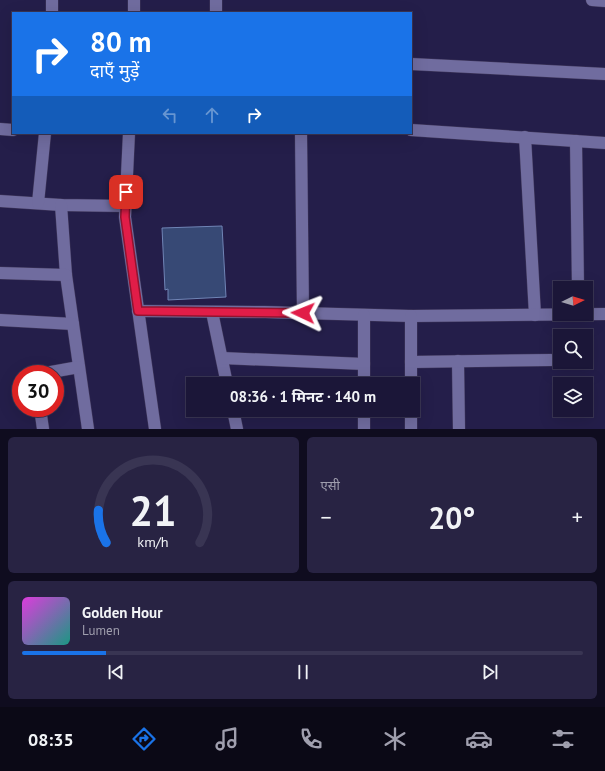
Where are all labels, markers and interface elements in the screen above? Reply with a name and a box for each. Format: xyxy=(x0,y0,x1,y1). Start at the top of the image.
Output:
text: 80 m xyxy=(90,23,151,60)
icon: right xyxy=(24,28,76,80)
text: दाएँ मुड़ें xyxy=(90,59,139,82)
icon: left xyxy=(159,104,181,126)
icon: ahead xyxy=(201,104,223,126)
icon: right xyxy=(243,104,265,126)
pin xyxy=(109,175,143,209)
icon: arrive xyxy=(115,181,137,203)
north arrow xyxy=(553,281,593,321)
map controls xyxy=(553,281,593,417)
position arrow xyxy=(282,292,324,334)
button: search xyxy=(553,329,593,369)
speed limit sign: 30 xyxy=(12,365,64,417)
button: layers xyxy=(553,377,593,417)
text: 08:36 · 1 मिनट · 140 m xyxy=(230,387,376,406)
text: एसी xyxy=(321,477,340,494)
text: 21 xyxy=(130,484,177,537)
text: 20° xyxy=(428,498,475,537)
text: − xyxy=(321,503,332,531)
text: + xyxy=(572,503,583,531)
text: km/h xyxy=(138,532,169,551)
text: Golden Hour xyxy=(82,603,162,622)
text: Lumen xyxy=(82,622,120,639)
icon: previous xyxy=(105,661,127,683)
icon: pause xyxy=(292,661,314,683)
icon: next xyxy=(479,661,501,683)
icon: directions xyxy=(130,725,158,753)
icon: music xyxy=(213,725,241,753)
icon: phone xyxy=(297,725,325,753)
icon: climate xyxy=(381,725,409,753)
icon: car xyxy=(465,725,493,753)
icon: filters xyxy=(549,725,577,753)
text: 08:35 xyxy=(28,728,74,751)

